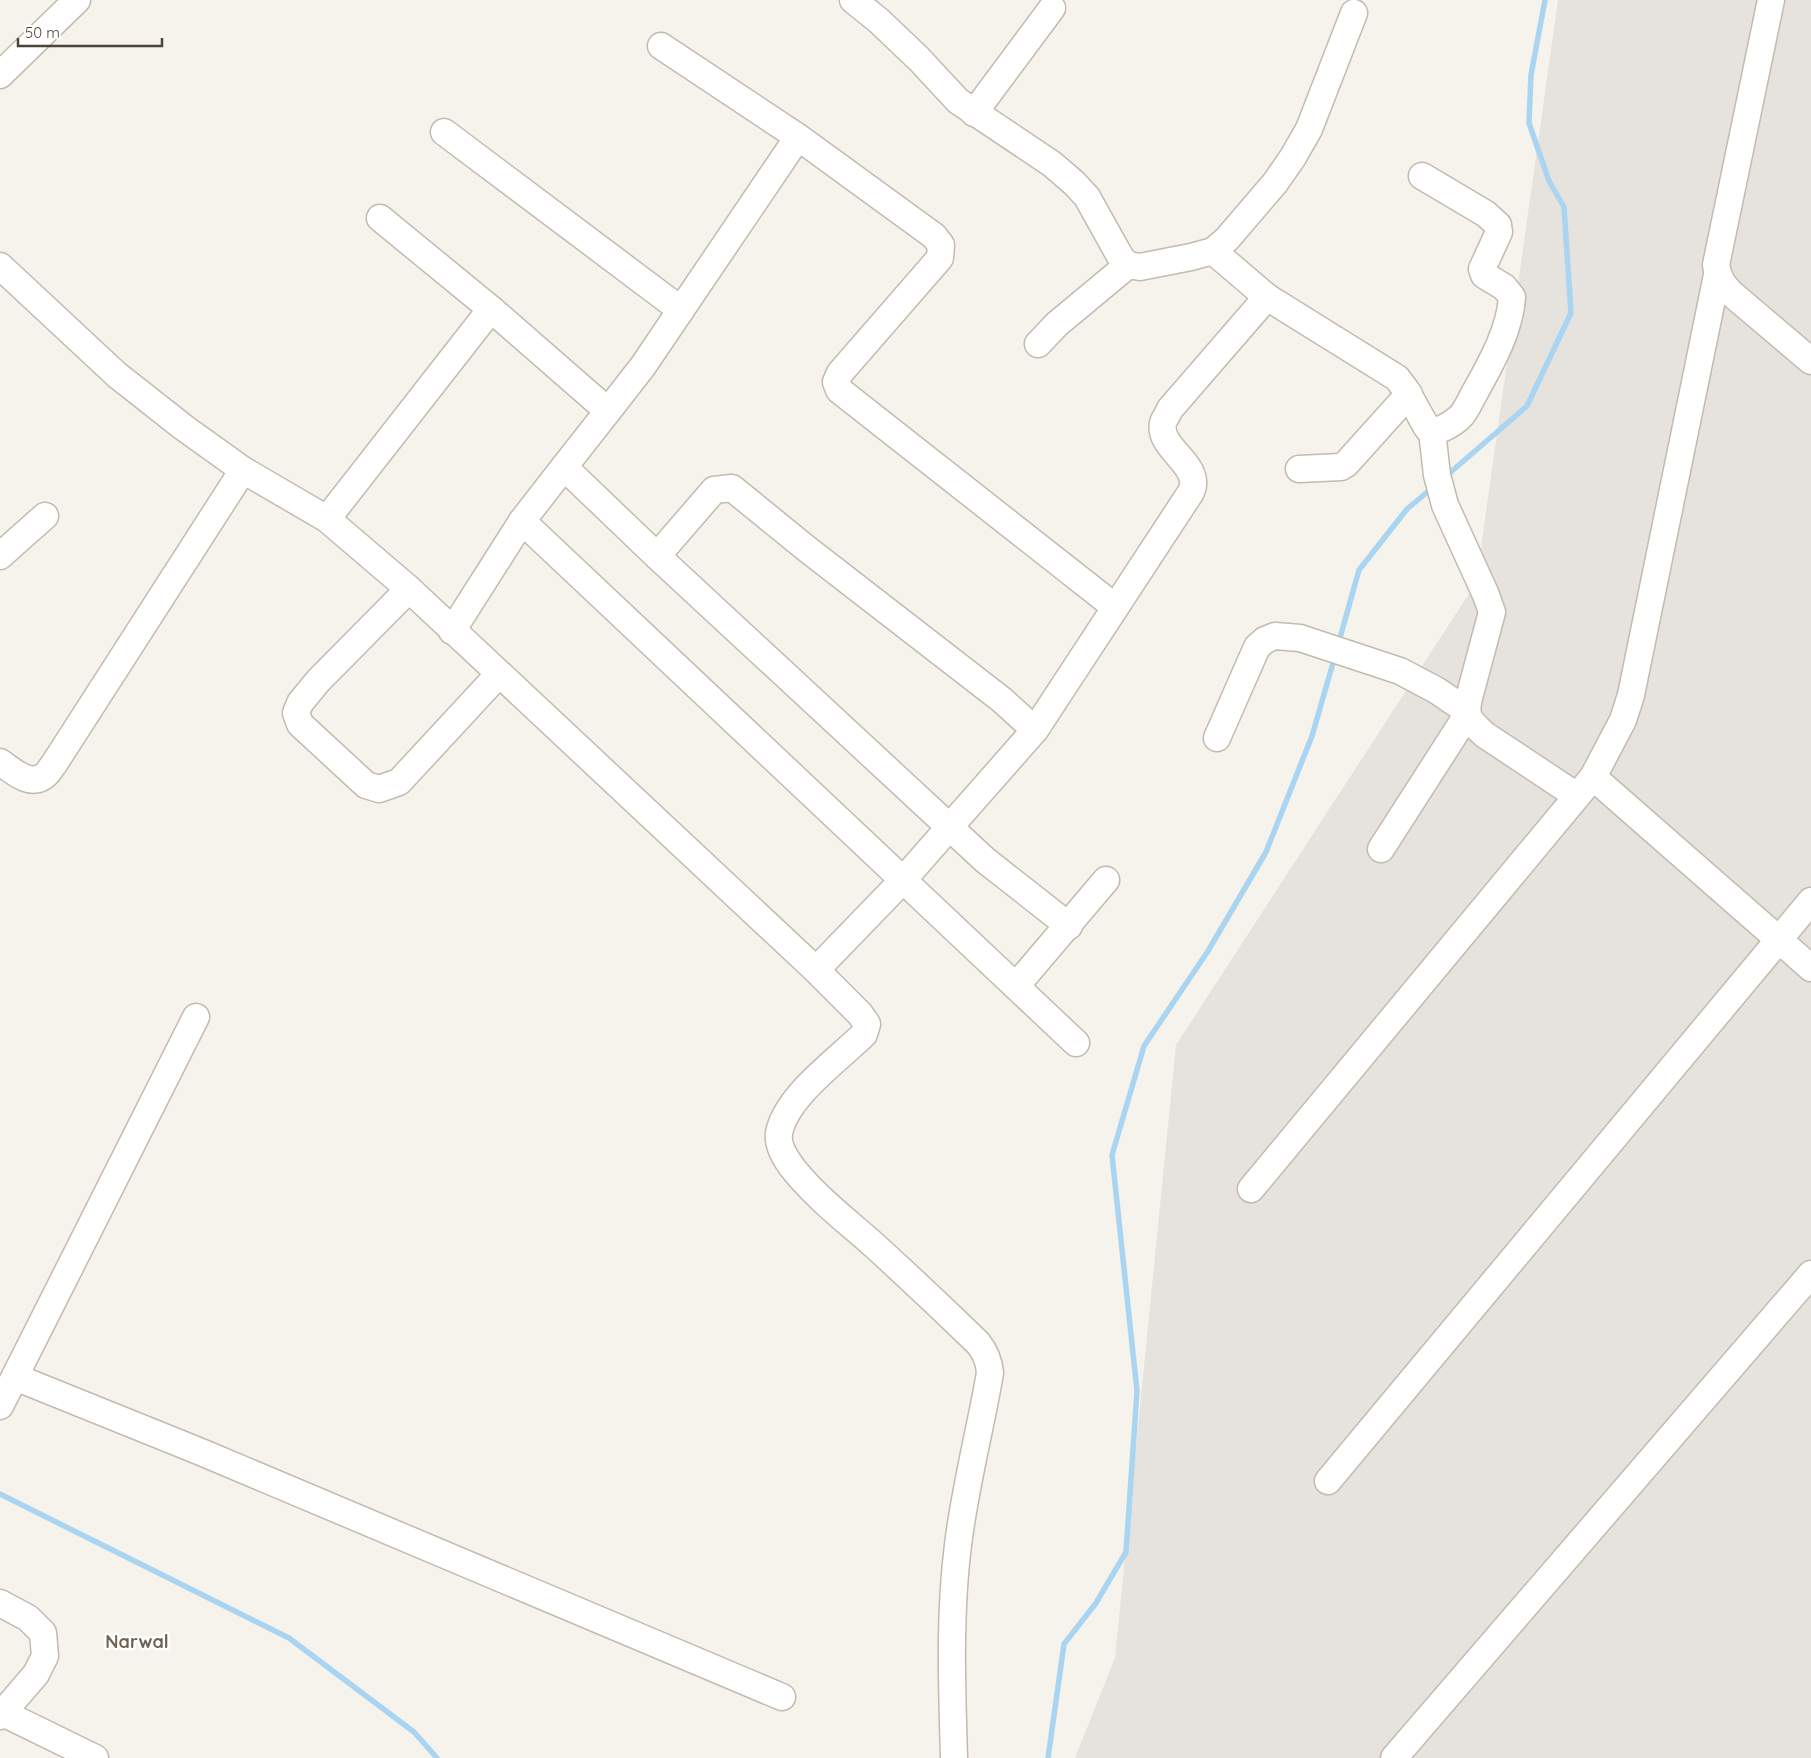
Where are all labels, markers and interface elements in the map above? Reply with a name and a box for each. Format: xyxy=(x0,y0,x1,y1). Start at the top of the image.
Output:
scale bar xyxy=(18,15,161,47)
text: 50 m xyxy=(25,23,60,42)
district label: Narwal xyxy=(105,1630,169,1653)

